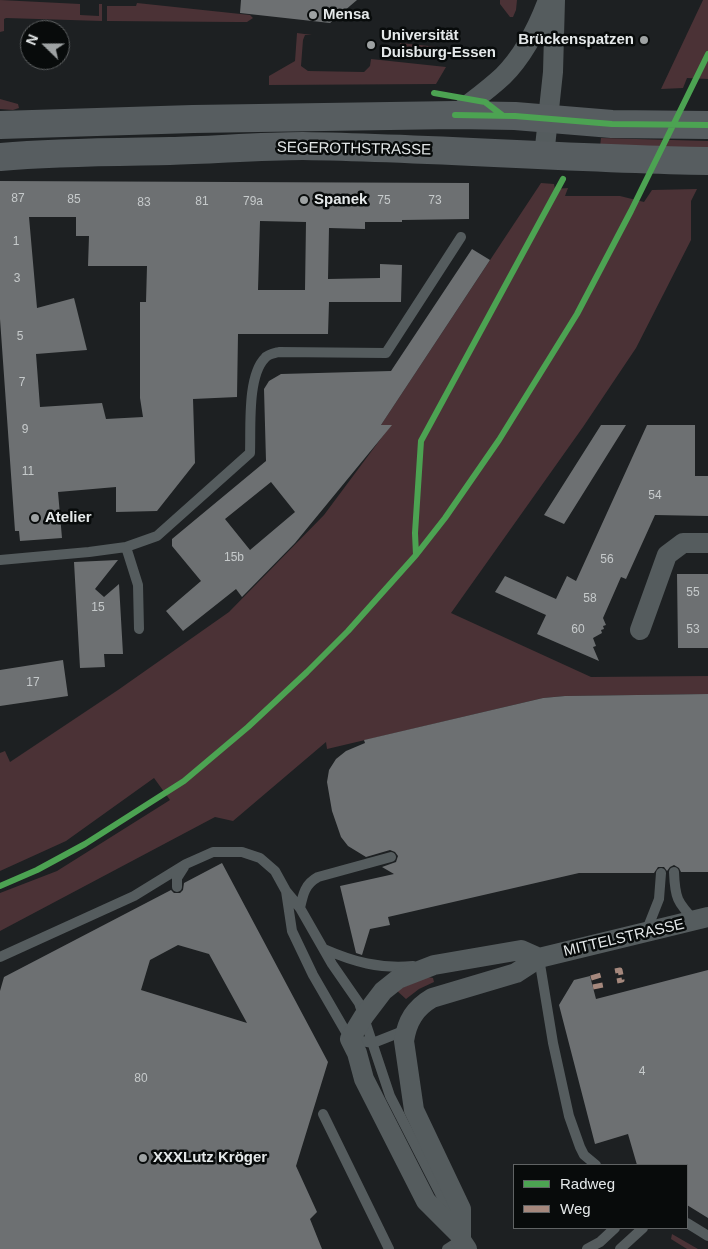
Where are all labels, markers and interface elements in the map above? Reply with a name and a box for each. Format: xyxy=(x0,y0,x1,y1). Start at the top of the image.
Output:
place label: Mensa xyxy=(323,6,370,24)
marker: Mensa xyxy=(307,9,319,21)
north arrow xyxy=(20,20,70,70)
place label: Universität Duisburg-Essen xyxy=(381,27,496,62)
place label: Brückenspatzen xyxy=(518,31,634,49)
text: N xyxy=(23,32,41,47)
marker: Brückenspatzen xyxy=(638,34,650,46)
marker: Universität Duisburg-Essen xyxy=(365,39,377,51)
street label: SEGEROTHSTRASSE xyxy=(277,139,431,159)
place label: Spanek xyxy=(314,191,367,209)
house number: 87 xyxy=(11,192,25,206)
house number: 85 xyxy=(67,193,81,207)
marker: Spanek xyxy=(298,194,310,206)
house number: 75 xyxy=(377,194,391,208)
house number: 73 xyxy=(428,194,442,208)
house number: 81 xyxy=(195,195,209,209)
house number: 79a xyxy=(243,195,263,209)
house number: 83 xyxy=(137,196,151,210)
house number: 1 xyxy=(13,235,19,249)
house number: 3 xyxy=(14,272,20,286)
house number: 5 xyxy=(17,330,23,344)
house number: 7 xyxy=(19,376,25,390)
house number: 9 xyxy=(22,423,28,437)
house number: 11 xyxy=(22,465,34,479)
house number: 54 xyxy=(648,489,662,503)
place label: Atelier xyxy=(45,509,92,527)
marker: Atelier xyxy=(29,512,41,524)
house number: 15b xyxy=(224,551,244,565)
house number: 56 xyxy=(600,553,614,567)
house number: 55 xyxy=(686,586,700,600)
house number: 58 xyxy=(583,592,597,606)
house number: 15 xyxy=(91,601,105,615)
house number: 60 xyxy=(571,623,585,637)
house number: 53 xyxy=(686,623,700,637)
house number: 17 xyxy=(26,676,40,690)
street label: MITTELSTRASSE xyxy=(562,915,686,961)
house number: 4 xyxy=(639,1065,645,1079)
house number: 80 xyxy=(134,1072,148,1086)
place label: XXXLutz Kröger xyxy=(153,1149,267,1167)
marker: XXXLutz Kröger xyxy=(137,1152,149,1164)
legend xyxy=(513,1164,688,1229)
text: Radweg xyxy=(560,1175,615,1192)
text: Weg xyxy=(560,1200,591,1217)

